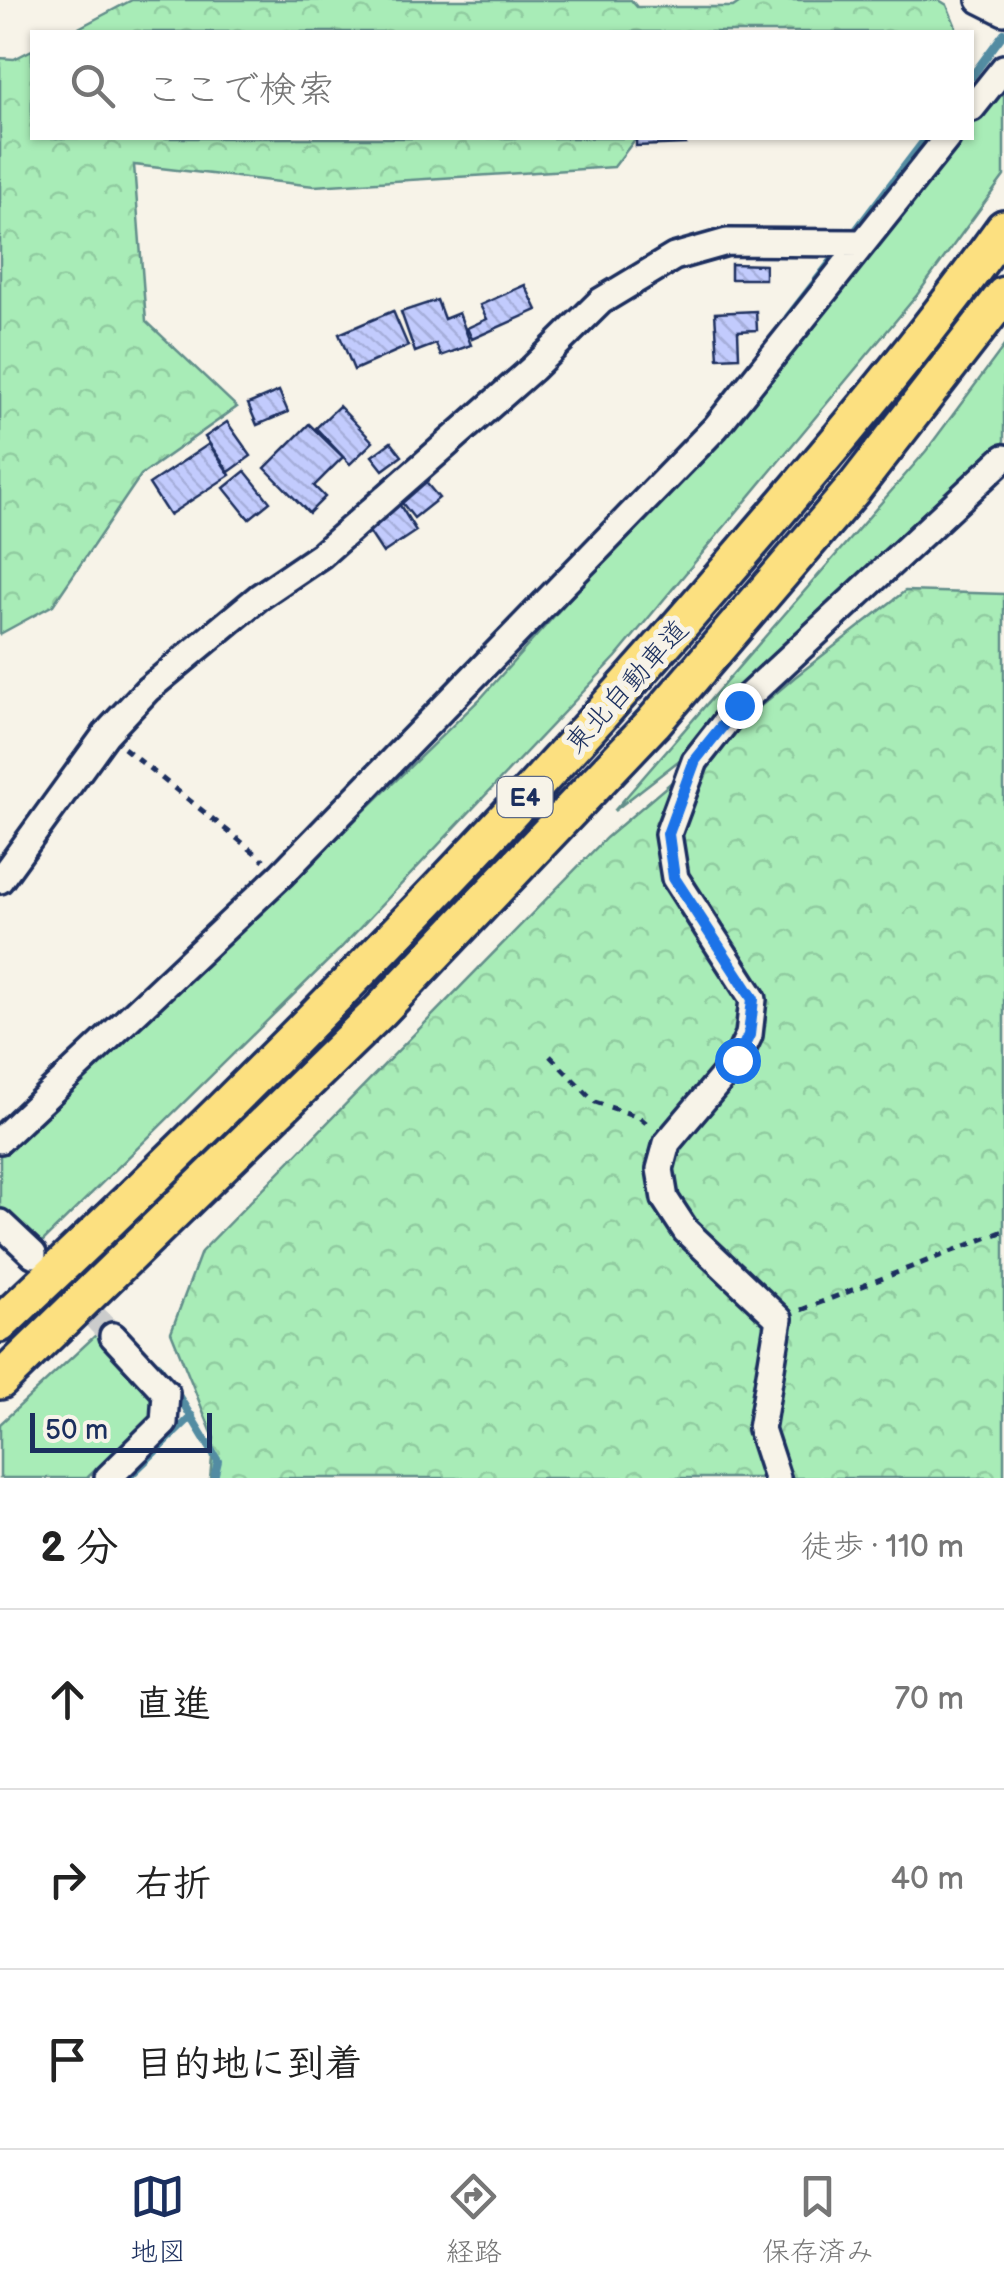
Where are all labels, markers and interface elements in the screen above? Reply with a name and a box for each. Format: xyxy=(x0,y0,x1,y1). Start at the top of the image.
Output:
search box xyxy=(30,30,974,140)
icon: search xyxy=(65,58,120,113)
text: ここで検索 xyxy=(145,68,335,113)
street label: 東北自動車道 xyxy=(559,614,696,760)
route end xyxy=(717,683,763,729)
road number: E4 xyxy=(498,777,552,817)
route start xyxy=(715,1038,761,1084)
scale bar xyxy=(30,1408,212,1452)
text: 50 m xyxy=(45,1414,108,1447)
text: 2 分 xyxy=(40,1523,119,1574)
text: 徒歩 · 110 m xyxy=(800,1528,964,1567)
icon: ahead xyxy=(40,1672,95,1727)
text: 70 m xyxy=(894,1680,964,1719)
text: 直進 xyxy=(135,1682,211,1727)
icon: right xyxy=(40,1852,95,1907)
text: 40 m xyxy=(891,1860,964,1899)
text: 右折 xyxy=(135,1862,211,1907)
icon: arrive xyxy=(40,2032,95,2087)
text: 目的地に到着 xyxy=(135,2042,363,2087)
tab: 地図 xyxy=(130,2169,186,2269)
tab: 経路 xyxy=(446,2169,502,2269)
tab: 保存済み xyxy=(762,2169,874,2269)

